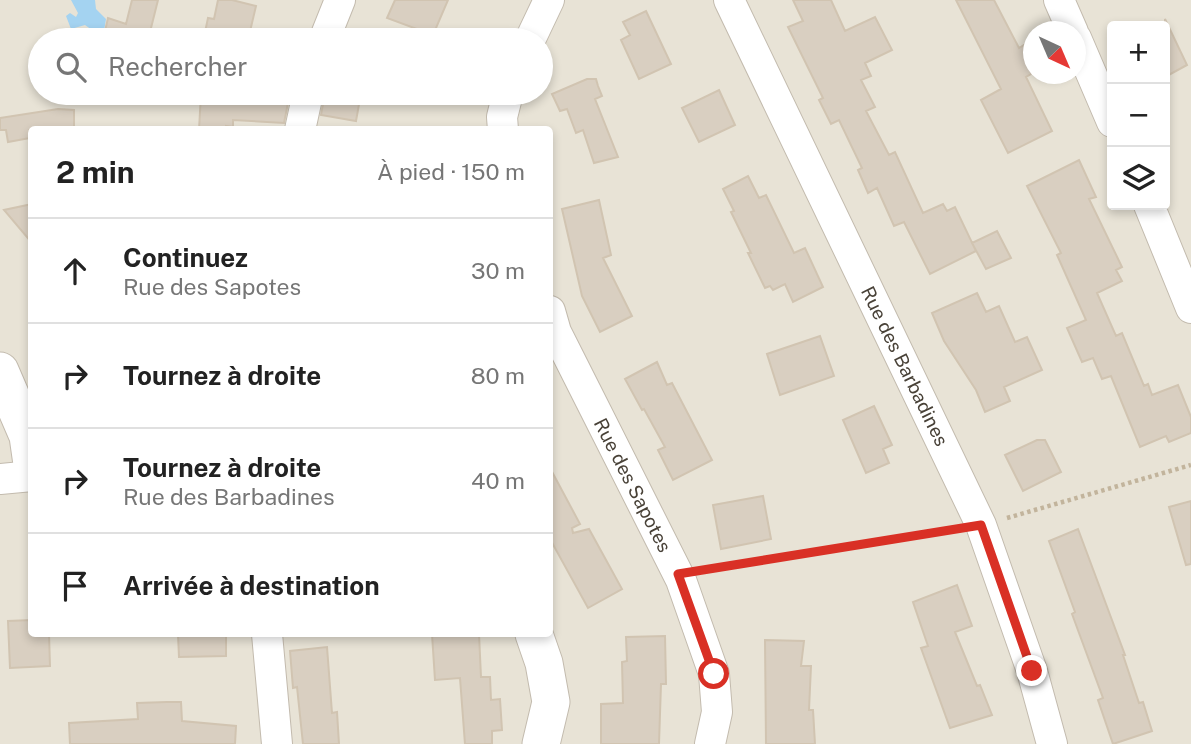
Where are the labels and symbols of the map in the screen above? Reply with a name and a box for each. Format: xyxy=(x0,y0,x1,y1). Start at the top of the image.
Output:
north arrow xyxy=(1023,21,1086,84)
street label: Rue des Barbadines xyxy=(857,283,953,449)
street label: Rue des Sapotes xyxy=(590,414,676,556)
route end xyxy=(1016,655,1047,686)
route start xyxy=(698,658,729,689)

